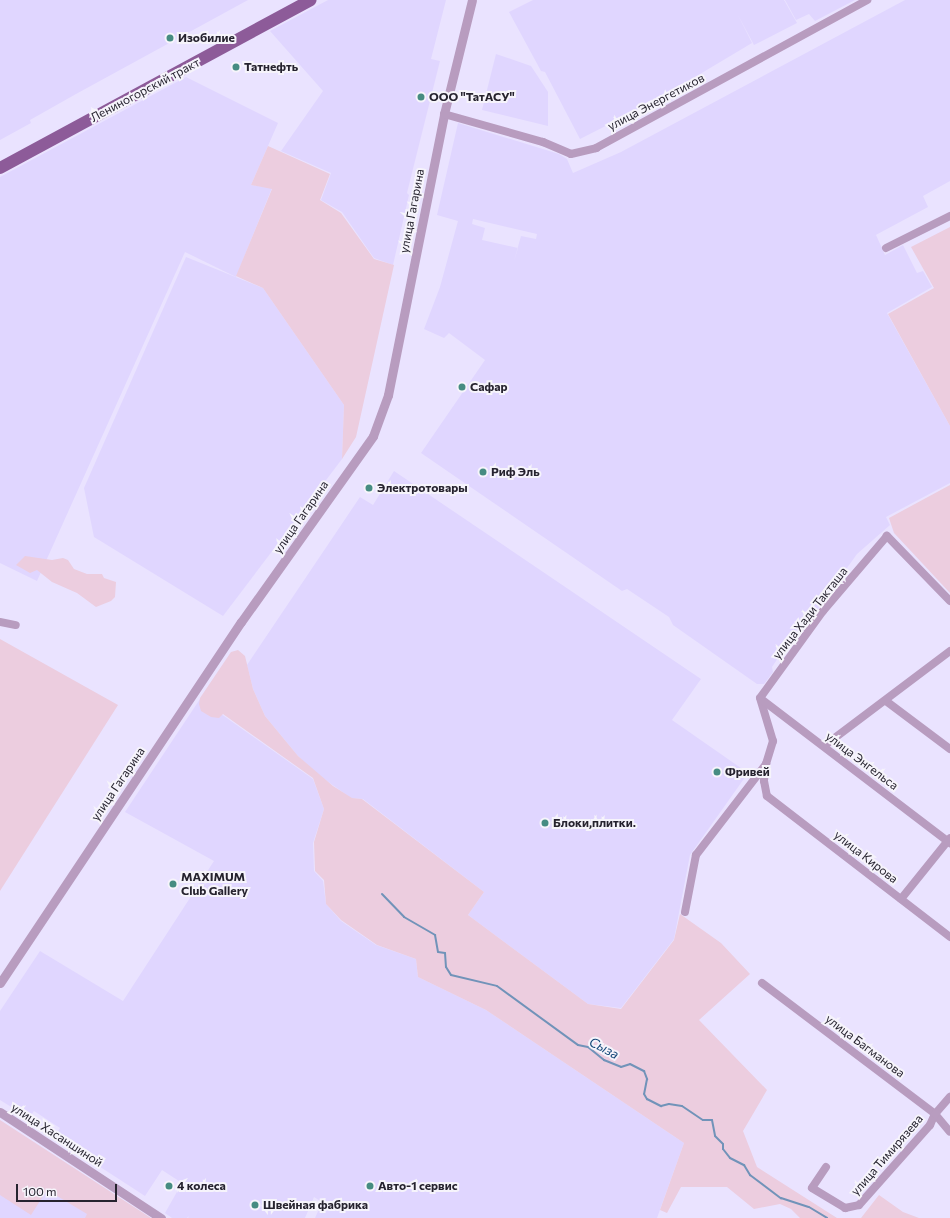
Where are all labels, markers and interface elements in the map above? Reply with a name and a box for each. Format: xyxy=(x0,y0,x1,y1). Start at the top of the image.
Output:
place label: Изобилие xyxy=(178,31,235,45)
marker: Изобилие xyxy=(165,33,175,43)
street label: Лениногорский тракт xyxy=(88,55,202,125)
place label: Татнефть xyxy=(244,60,298,74)
marker: Татнефть xyxy=(231,62,241,72)
street label: улица Энергетиков xyxy=(605,70,707,134)
place label: ООО "ТатАСУ" xyxy=(429,90,515,104)
marker: ООО "ТатАСУ" xyxy=(416,92,426,102)
street label: улица Гагарина xyxy=(397,168,427,254)
place label: Сафар xyxy=(470,380,508,394)
marker: Сафар xyxy=(457,382,467,392)
place label: Риф Эль xyxy=(491,465,540,479)
marker: Риф Эль xyxy=(478,467,488,477)
street label: улица Гагарина xyxy=(271,478,331,556)
place label: Электротовары xyxy=(377,481,468,495)
marker: Электротовары xyxy=(364,483,374,493)
street label: улица Хади Такташа xyxy=(770,564,850,662)
street label: улица Энгельса xyxy=(823,729,901,793)
street label: улица Гагарина xyxy=(88,745,148,823)
place label: Фривей xyxy=(725,765,770,779)
marker: Фривей xyxy=(712,767,722,777)
place label: Блоки,плитки. xyxy=(553,816,636,830)
marker: Блоки,плитки. xyxy=(540,818,550,828)
street label: улица Кирова xyxy=(831,828,901,886)
place label: MAXIMUM Club Gallery xyxy=(181,870,248,898)
marker: MAXIMUM Club Gallery xyxy=(168,879,178,889)
street label: улица Багманова xyxy=(823,1012,907,1080)
water label: Сыза xyxy=(586,1034,622,1062)
street label: улица Хасаншиной xyxy=(9,1100,105,1170)
street label: улица Тимирязева xyxy=(848,1112,926,1198)
scale bar xyxy=(18,1176,119,1202)
place label: 4 колеса xyxy=(177,1179,226,1193)
place label: Авто-1 сервис xyxy=(378,1179,457,1193)
marker: 4 колеса xyxy=(164,1181,174,1191)
marker: Авто-1 сервис xyxy=(365,1181,375,1191)
text: 100 m xyxy=(23,1184,57,1198)
place label: Швейная фабрика xyxy=(263,1198,368,1212)
marker: Швейная фабрика xyxy=(250,1200,260,1210)

